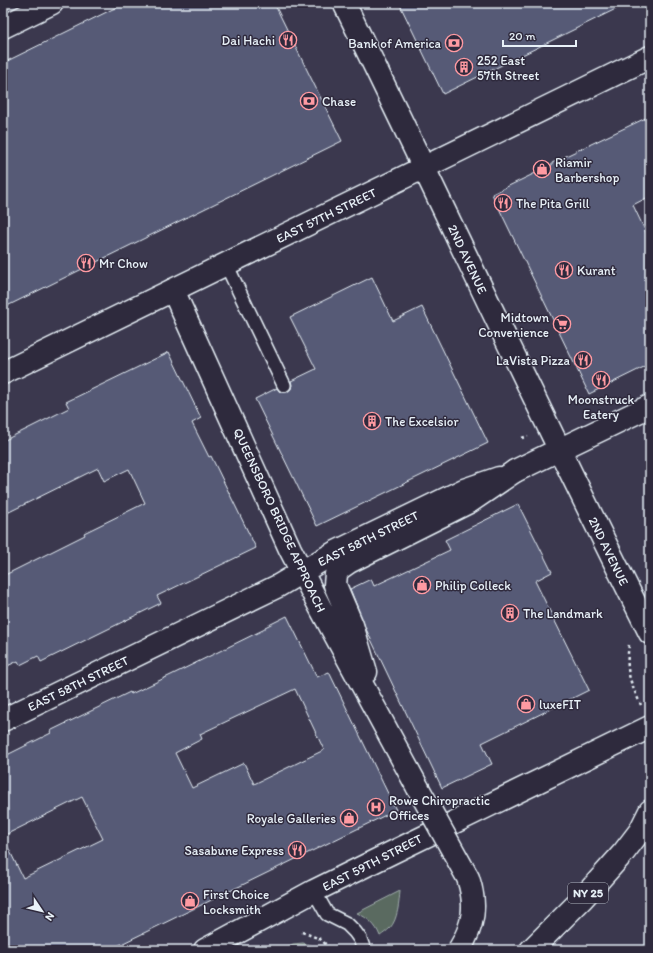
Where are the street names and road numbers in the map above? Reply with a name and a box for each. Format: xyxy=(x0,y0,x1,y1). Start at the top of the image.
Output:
street label: EAST 57TH STREET xyxy=(274,184,379,246)
street label: 2ND AVENUE xyxy=(445,222,490,296)
street label: QUEENSBORO BRIDGE APPROACH xyxy=(230,426,329,615)
street label: EAST 58TH STREET xyxy=(315,507,422,569)
street label: 2ND AVENUE xyxy=(585,514,632,588)
street label: EAST 58TH STREET xyxy=(25,652,132,714)
street label: EAST 59TH STREET xyxy=(320,830,425,894)
road number: NY 25 xyxy=(568,883,608,903)

